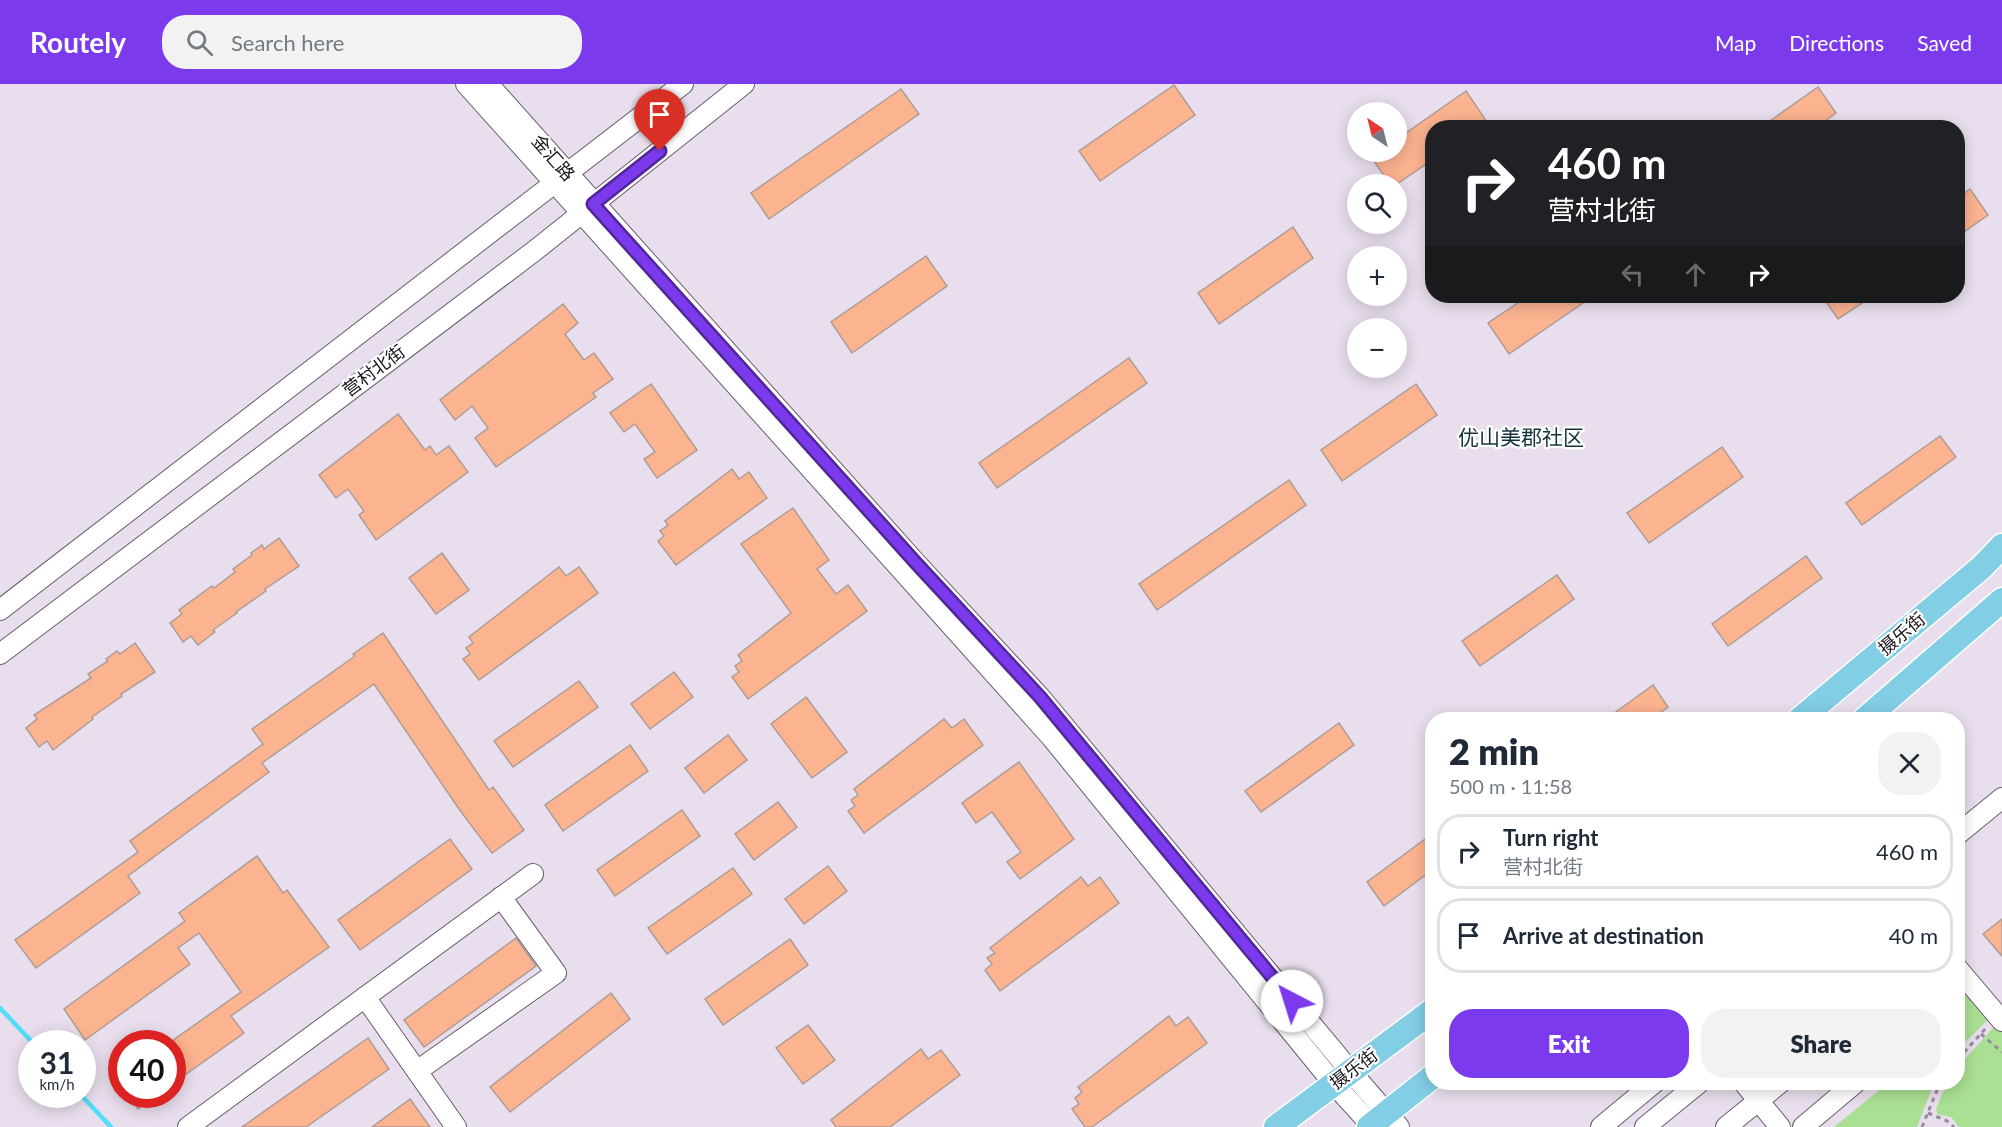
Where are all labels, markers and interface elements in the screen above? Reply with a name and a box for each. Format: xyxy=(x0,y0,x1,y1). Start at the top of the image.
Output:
search box xyxy=(162,15,582,69)
text: Routely xyxy=(30,25,126,59)
icon: search xyxy=(183,26,216,59)
text: Search here xyxy=(231,29,344,56)
text: Map xyxy=(1715,30,1756,55)
text: Directions xyxy=(1789,30,1884,55)
text: Saved xyxy=(1917,30,1972,55)
pin xyxy=(634,89,685,151)
icon: arrive xyxy=(643,98,676,131)
north arrow xyxy=(1347,102,1407,162)
map controls xyxy=(1347,102,1407,378)
street label: 金汇路 xyxy=(528,130,580,185)
text: 460 m xyxy=(1548,138,1666,188)
icon: right xyxy=(1449,144,1527,222)
button: search xyxy=(1347,174,1407,234)
text: 营村北街 xyxy=(1548,193,1656,226)
button: + xyxy=(1347,246,1407,306)
icon: left xyxy=(1616,258,1649,291)
icon: ahead xyxy=(1679,258,1712,291)
icon: right xyxy=(1742,258,1775,291)
button: − xyxy=(1347,318,1407,378)
street label: 营村北街 xyxy=(338,340,409,401)
district label: 优山美郡社区 xyxy=(1458,424,1584,449)
street label: 摄乐街 xyxy=(1874,607,1929,659)
text: 2 min xyxy=(1449,729,1539,773)
button: close xyxy=(1878,732,1941,795)
text: 500 m · 11:58 xyxy=(1449,774,1572,798)
text: Turn right xyxy=(1503,824,1598,851)
icon: right xyxy=(1452,835,1485,868)
text: 460 m xyxy=(1876,838,1938,865)
text: 营村北街 xyxy=(1503,854,1583,878)
icon: arrive xyxy=(1452,919,1485,952)
text: Arrive at destination xyxy=(1503,922,1704,949)
text: 40 m xyxy=(1889,922,1938,949)
position arrow xyxy=(1260,969,1324,1033)
button: Exit xyxy=(1449,1009,1689,1078)
button: Share xyxy=(1701,1009,1941,1078)
speed limit sign: 40 xyxy=(108,1030,186,1108)
street label: 摄乐街 xyxy=(1325,1043,1382,1093)
text: 31 xyxy=(40,1044,74,1080)
text: km/h xyxy=(39,1075,75,1093)

